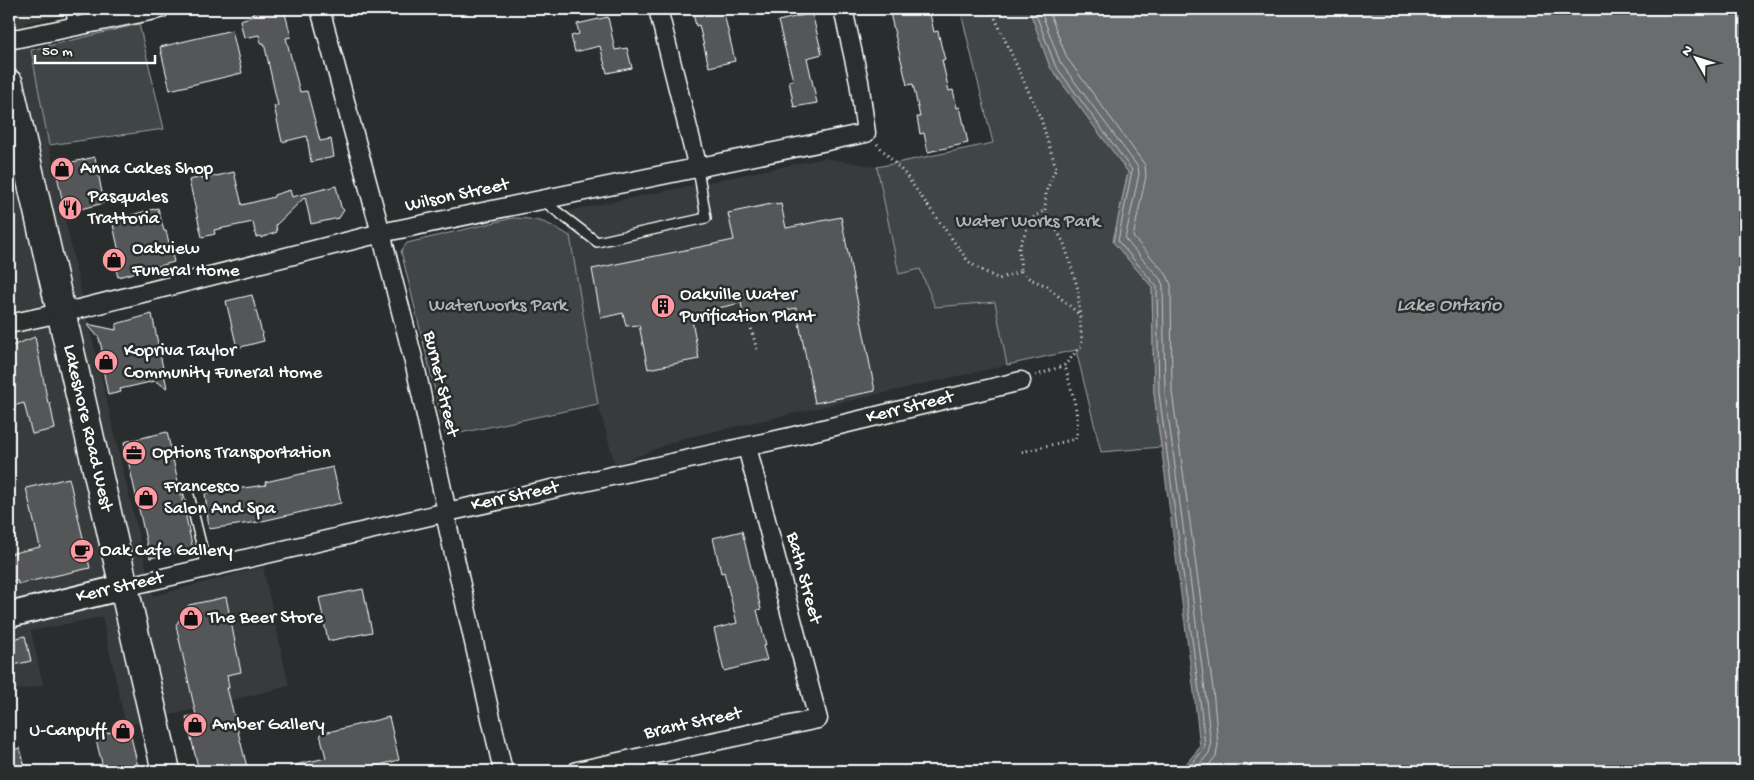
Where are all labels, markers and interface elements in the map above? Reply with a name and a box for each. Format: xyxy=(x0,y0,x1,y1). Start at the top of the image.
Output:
scale bar xyxy=(35,32,155,64)
north arrow xyxy=(1672,32,1722,82)
text: N xyxy=(1678,42,1697,60)
text: 50 m xyxy=(42,43,73,61)
shop icon: Anna Cakes Shop xyxy=(49,156,75,182)
place label: Anna Cakes Shop xyxy=(80,158,214,181)
street label: Wilson Street xyxy=(403,173,513,218)
place label: Pasquales Trattoria xyxy=(87,186,169,231)
restaurant icon: Pasquales Trattoria xyxy=(57,195,83,221)
park label: Water Works Park xyxy=(956,211,1102,234)
place label: Oakview Funeral Home xyxy=(131,238,240,283)
shop icon: Oakview Funeral Home xyxy=(101,247,127,273)
place label: Oakville Water Purification Plant xyxy=(679,284,817,329)
building icon: Oakville Water Purification Plant xyxy=(650,293,676,319)
park label: Waterworks Park xyxy=(429,295,569,318)
water label: Lake Ontario xyxy=(1396,295,1503,318)
street label: Burnet Street xyxy=(417,328,464,441)
place label: Kopriva Taylor Community Funeral Home xyxy=(124,340,322,385)
street label: Lakeshore Road West xyxy=(57,342,118,516)
shop icon: Kopriva Taylor Community Funeral Home xyxy=(93,349,119,375)
street label: Kerr Street xyxy=(864,386,958,430)
office icon: Options Transportation xyxy=(121,440,147,466)
place label: Options Transportation xyxy=(152,442,331,465)
place label: Francesco Salon And Spa xyxy=(163,476,277,521)
street label: Kerr Street xyxy=(469,476,563,517)
shop icon: Francesco Salon And Spa xyxy=(133,485,159,511)
street label: Bath Street xyxy=(780,529,827,628)
cafe icon: Oak Cafe Gallery xyxy=(69,538,95,564)
place label: Oak Cafe Gallery xyxy=(100,540,233,563)
street label: Kerr Street xyxy=(74,566,168,609)
shop icon: The Beer Store xyxy=(178,605,204,631)
place label: The Beer Store xyxy=(207,607,324,630)
street label: Brant Street xyxy=(641,702,746,746)
shop icon: Amber Gallery xyxy=(182,712,208,738)
place label: Amber Gallery xyxy=(212,714,325,737)
shop icon: U-Canpuff xyxy=(110,718,136,744)
place label: U-Canpuff xyxy=(29,720,108,743)

